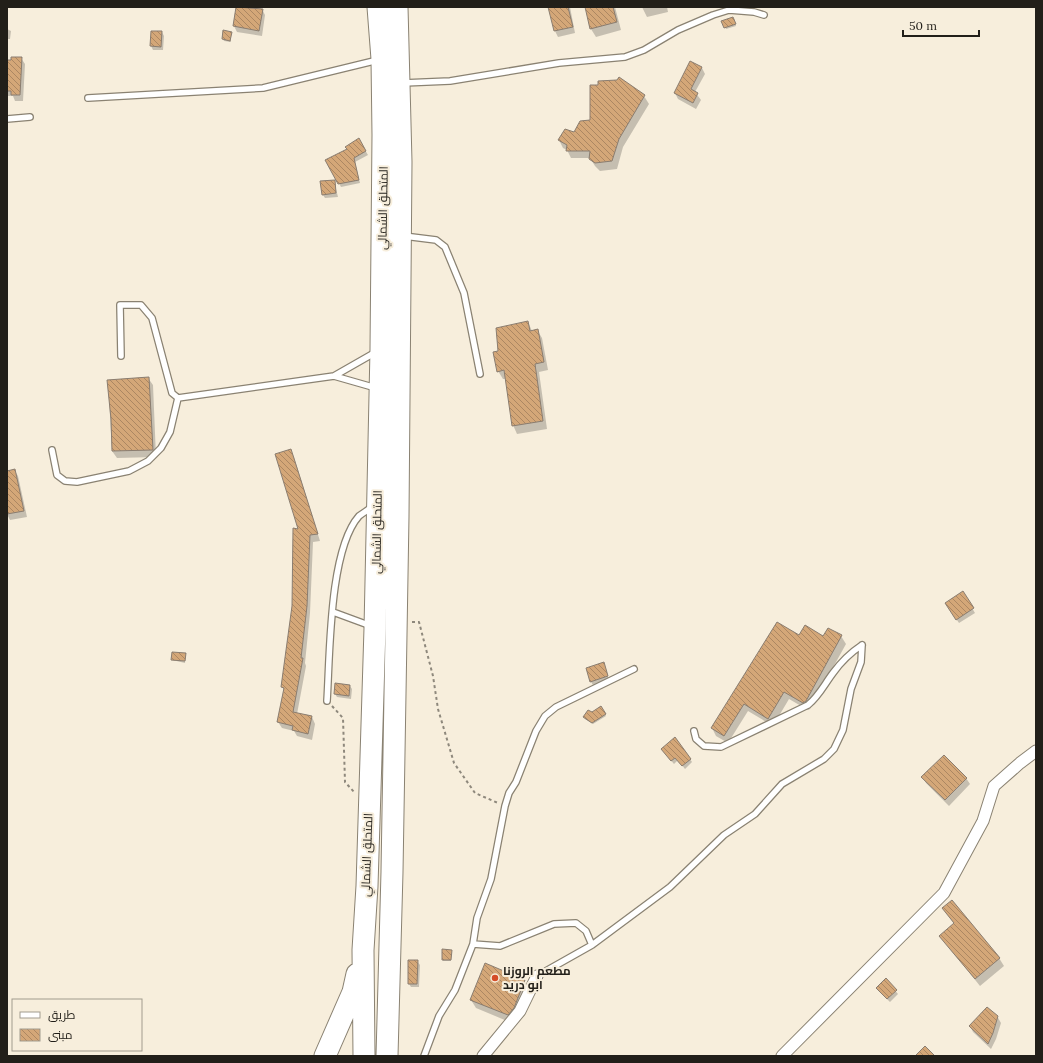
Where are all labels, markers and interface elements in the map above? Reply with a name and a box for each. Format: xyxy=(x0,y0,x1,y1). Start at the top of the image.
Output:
scale bar xyxy=(903,12,979,38)
text: 50 m xyxy=(909,18,937,33)
street label: المتحلق الشمالي xyxy=(374,166,394,250)
street label: المتحلق الشمالي xyxy=(368,490,388,574)
street label: المتحلق الشمالي xyxy=(358,813,378,897)
place label: مطعم الروزنا ابو دريد xyxy=(503,963,571,993)
marker: مطعم الروزنا ابو دريد xyxy=(490,973,500,983)
legend xyxy=(12,999,142,1051)
text: طريق xyxy=(48,1007,76,1022)
text: مبنى xyxy=(48,1027,73,1042)

